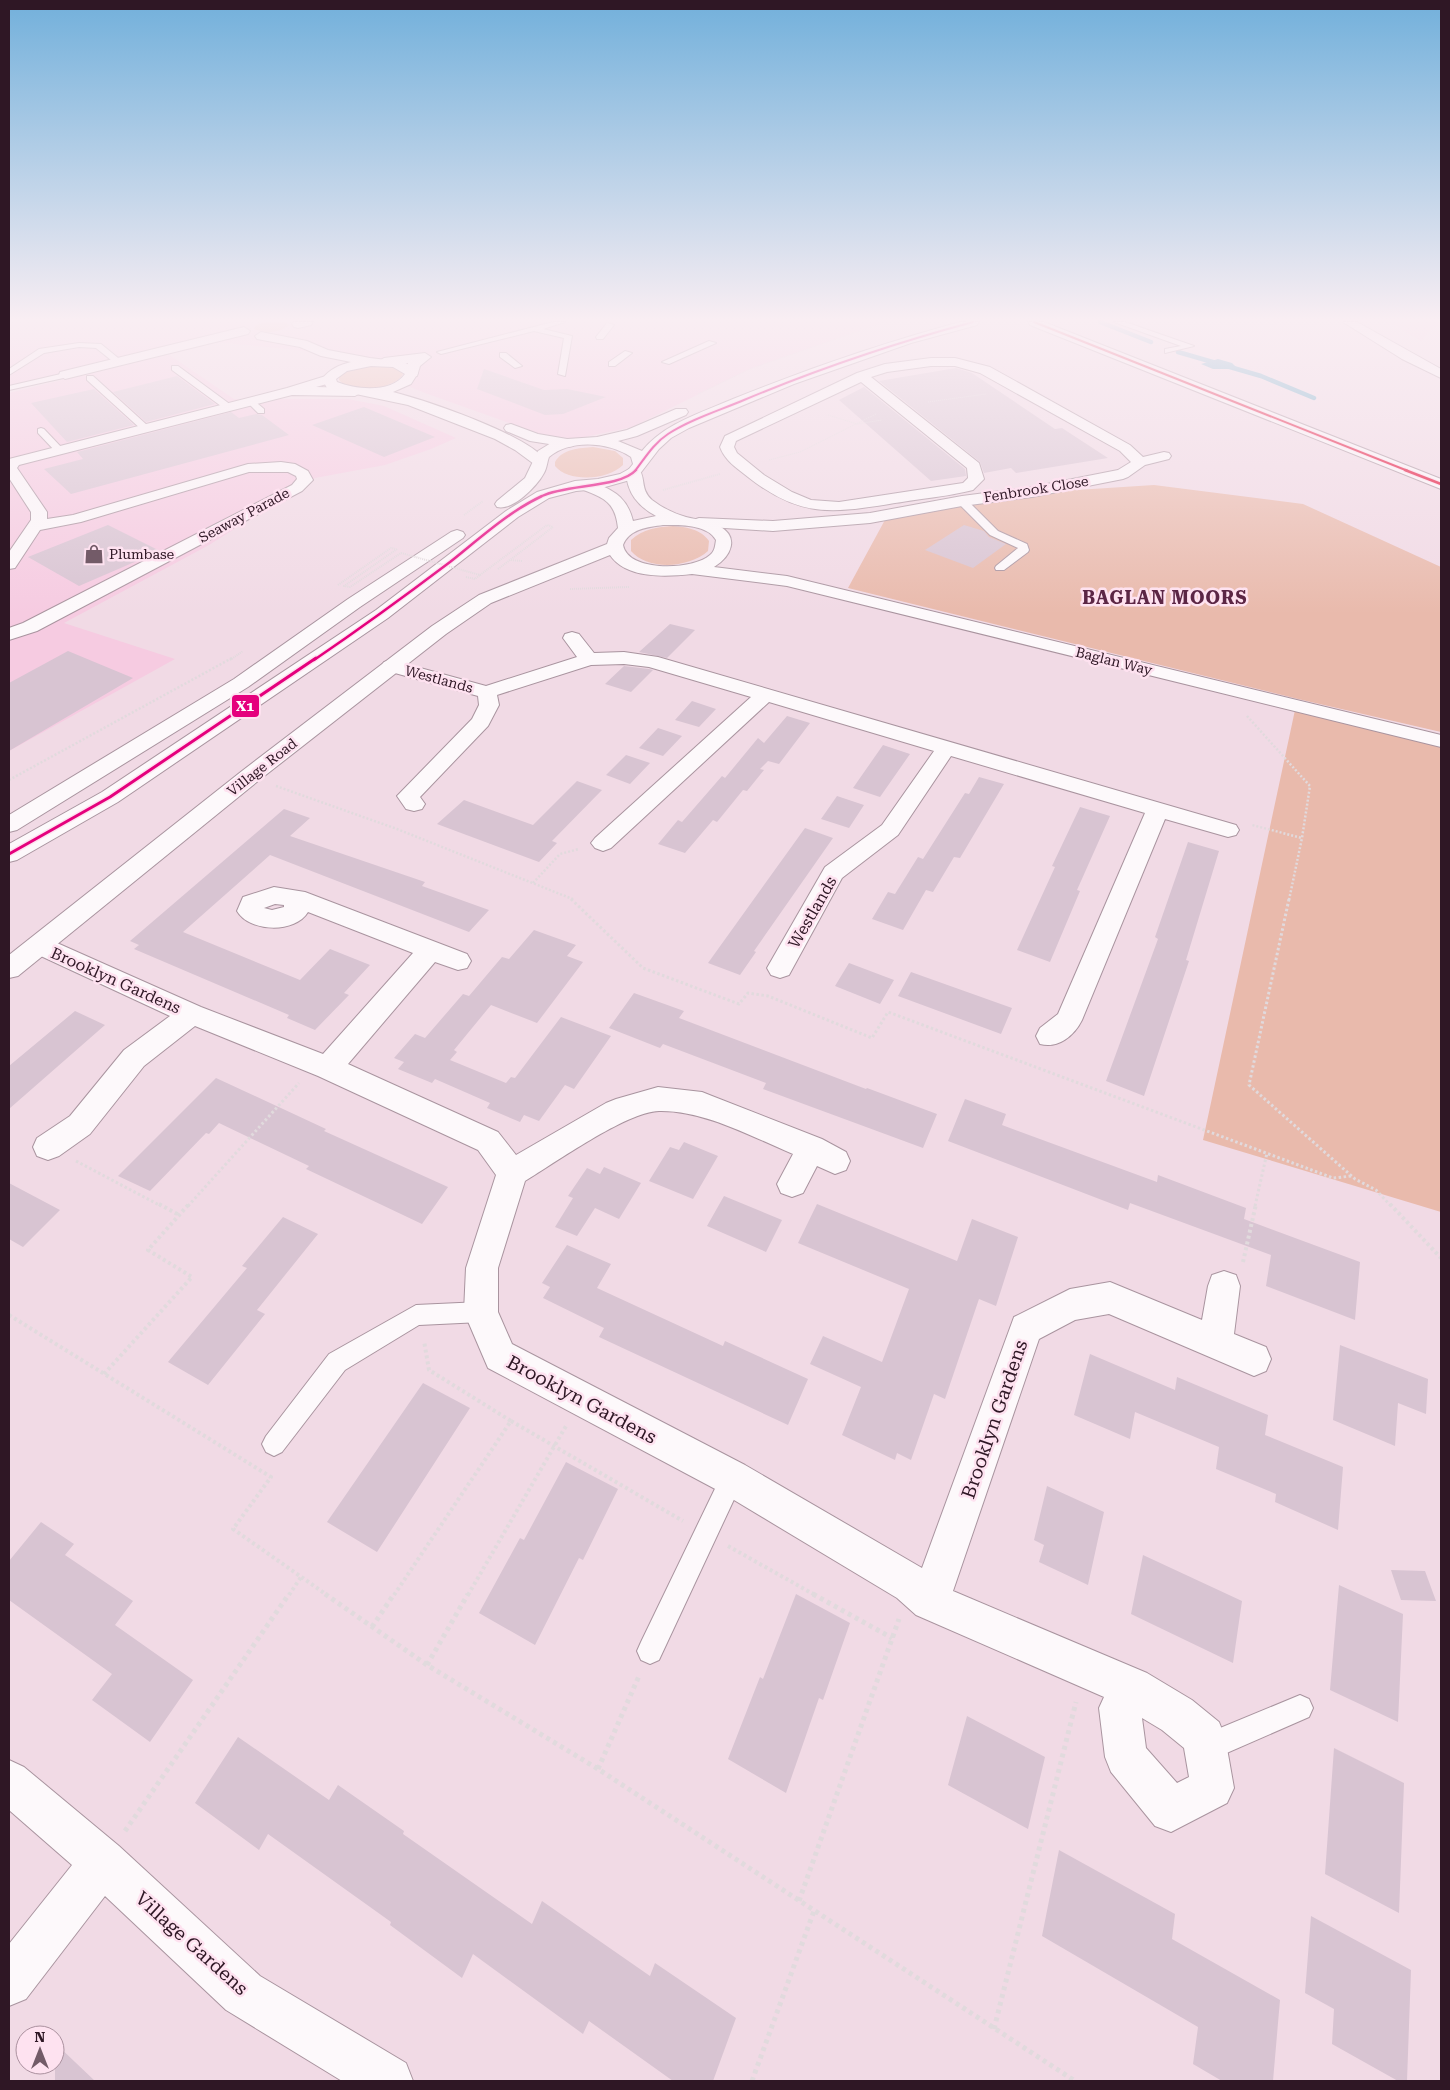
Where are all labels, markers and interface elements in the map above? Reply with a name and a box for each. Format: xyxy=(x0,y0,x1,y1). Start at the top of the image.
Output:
street label: Fenbrook Close xyxy=(983,473,1090,505)
street label: Seaway Parade xyxy=(196,484,292,546)
shop icon: Plumbase xyxy=(83,543,105,565)
place label: Plumbase xyxy=(109,546,175,562)
district label: BAGLAN MOORS xyxy=(1082,587,1248,608)
street label: Baglan Way xyxy=(1074,644,1155,678)
street label: Westlands xyxy=(403,662,475,696)
line badge: X1 xyxy=(231,694,260,718)
text: X1 xyxy=(236,698,254,714)
street label: Village Road xyxy=(224,735,300,799)
street label: Westlands xyxy=(784,873,841,952)
street label: Brooklyn Gardens xyxy=(48,943,184,1018)
street label: Brooklyn Gardens xyxy=(957,1337,1032,1502)
street label: Brooklyn Gardens xyxy=(503,1350,661,1449)
street label: Village Gardens xyxy=(131,1887,253,2000)
north arrow xyxy=(15,2025,65,2075)
text: N xyxy=(35,2029,46,2045)

